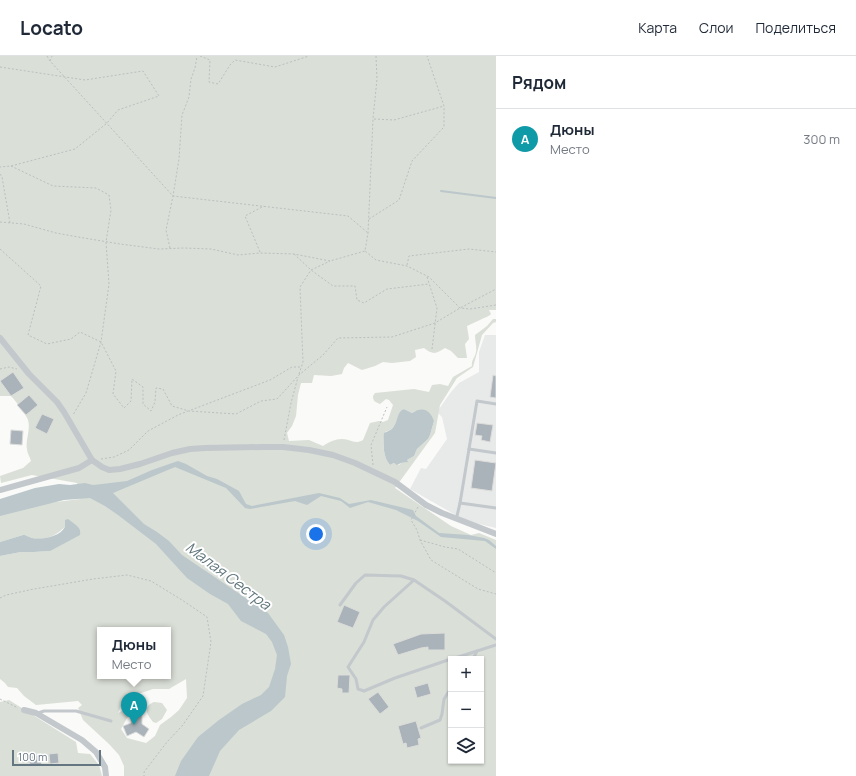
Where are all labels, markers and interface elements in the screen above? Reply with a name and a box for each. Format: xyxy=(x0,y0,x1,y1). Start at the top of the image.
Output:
text: Locato xyxy=(20,15,83,41)
text: Карта xyxy=(638,18,677,37)
text: Слои xyxy=(699,18,733,37)
text: Поделиться xyxy=(755,18,836,37)
text: Рядом xyxy=(512,71,566,94)
text: Дюны xyxy=(550,119,594,140)
text: A xyxy=(521,130,529,148)
text: 300 m xyxy=(803,130,840,148)
text: Место xyxy=(550,140,590,158)
your location xyxy=(306,524,326,544)
water label: Малая Сестра xyxy=(181,537,276,615)
popup xyxy=(97,627,171,679)
text: Дюны xyxy=(112,634,156,655)
text: Место xyxy=(112,655,151,673)
map controls xyxy=(448,656,484,764)
button: + xyxy=(448,656,484,692)
pin: A xyxy=(121,692,147,725)
button: − xyxy=(448,692,484,728)
button: layers xyxy=(448,728,484,764)
scale bar xyxy=(12,748,101,767)
text: 100 m xyxy=(18,749,47,764)

